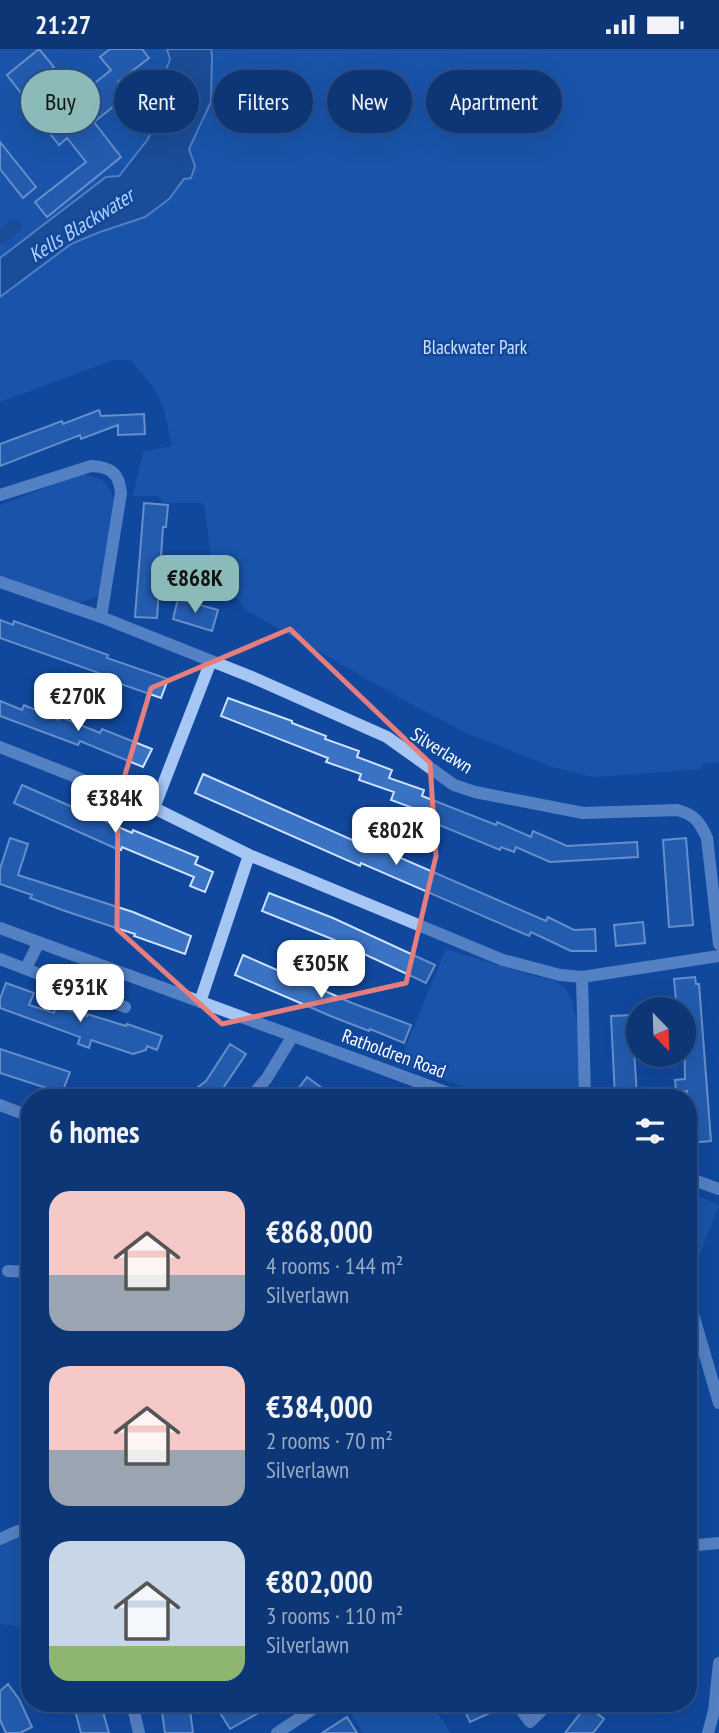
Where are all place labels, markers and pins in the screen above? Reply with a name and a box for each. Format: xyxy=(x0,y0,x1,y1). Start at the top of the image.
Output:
pin: €868K xyxy=(146,555,244,615)
pin: €270K xyxy=(29,673,127,733)
pin: €384K xyxy=(66,775,164,835)
pin: €802K xyxy=(347,807,445,867)
pin: €305K xyxy=(272,941,370,1000)
pin: €931K xyxy=(31,965,129,1024)

